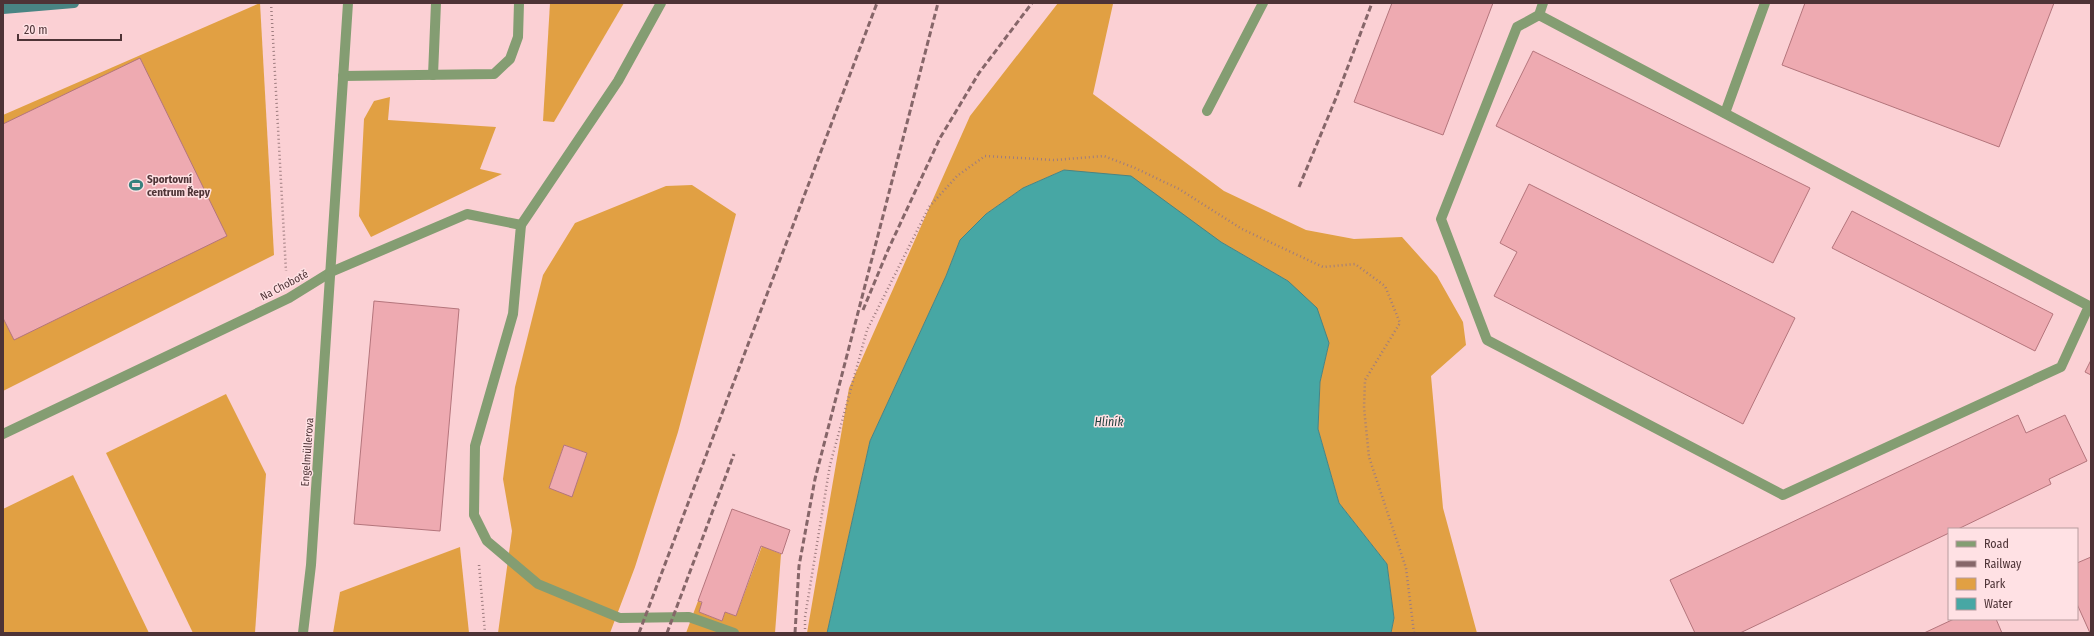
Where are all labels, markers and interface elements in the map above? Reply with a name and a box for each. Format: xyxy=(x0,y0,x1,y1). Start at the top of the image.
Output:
scale bar xyxy=(18,16,121,42)
text: 20 m xyxy=(24,23,48,37)
place label: Sportovní centrum Řepy xyxy=(147,173,211,199)
sports icon: Sportovní centrum Řepy xyxy=(128,177,144,193)
street label: Na Chobotě xyxy=(258,267,310,303)
water label: Hliník xyxy=(1095,415,1123,429)
street label: Engelmüllerova xyxy=(299,417,316,487)
legend xyxy=(1948,528,2078,620)
text: Road xyxy=(1984,537,2009,551)
text: Railway xyxy=(1984,557,2022,571)
text: Park xyxy=(1984,577,2006,591)
text: Water xyxy=(1984,597,2013,611)

